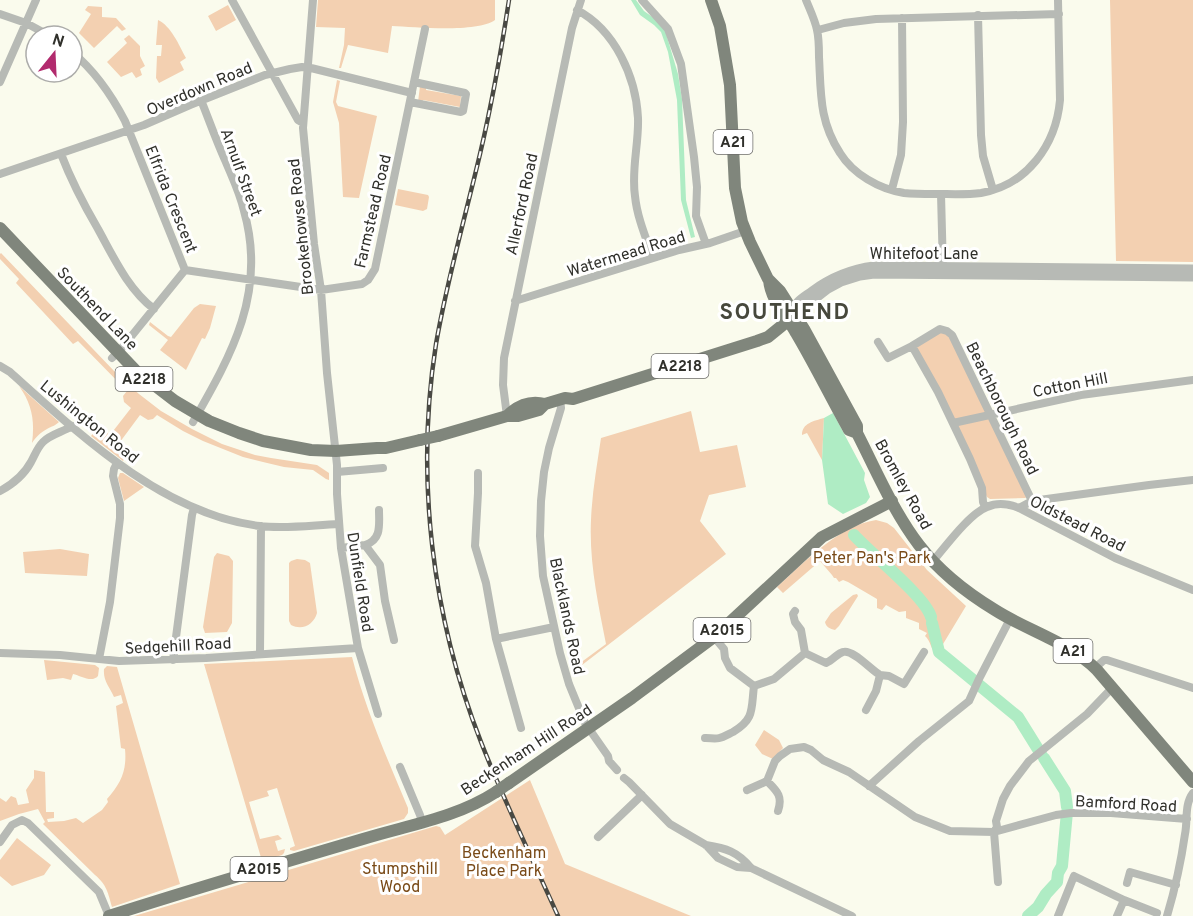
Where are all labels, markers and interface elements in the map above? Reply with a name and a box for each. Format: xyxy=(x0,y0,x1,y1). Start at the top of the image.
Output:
north arrow xyxy=(24,24,84,84)
text: N xyxy=(49,30,67,53)
street label: Overdown Road xyxy=(144,59,256,121)
street label: Arnulf Street xyxy=(215,126,265,219)
road number: A21 xyxy=(714,130,752,154)
street label: Elfrida Crescent xyxy=(139,143,201,256)
street label: Allerford Road xyxy=(502,152,544,257)
street label: Farmstead Road xyxy=(351,153,397,270)
street label: Brookehowse Road xyxy=(285,158,319,296)
street label: Watermead Road xyxy=(565,227,688,282)
street label: Whitefoot Lane xyxy=(870,245,978,265)
street label: Southend Lane xyxy=(52,263,141,355)
district label: SOUTHEND xyxy=(719,300,851,327)
street label: Beachborough Road xyxy=(960,339,1042,479)
road number: A2218 xyxy=(652,354,708,378)
road number: A2218 xyxy=(116,367,172,391)
street label: Cotton Hill xyxy=(1031,369,1110,403)
street label: Lushington Road xyxy=(35,377,142,469)
street label: Bromley Road xyxy=(869,436,935,534)
street label: Oldstead Road xyxy=(1026,492,1128,558)
street label: Dunfield Road xyxy=(341,531,377,634)
park label: Peter Pan's Park xyxy=(813,549,931,569)
street label: Blacklands Road xyxy=(544,556,588,677)
road number: A2015 xyxy=(694,618,750,642)
street label: Sedgehill Road xyxy=(124,634,232,660)
road number: A21 xyxy=(1054,639,1092,663)
street label: Beckenham Hill Road xyxy=(458,701,597,801)
street label: Bamford Road xyxy=(1074,792,1177,818)
park label: Beckenham Place Park xyxy=(462,844,546,882)
road number: A2015 xyxy=(230,857,288,881)
park label: Stumpshill Wood xyxy=(362,860,438,898)

